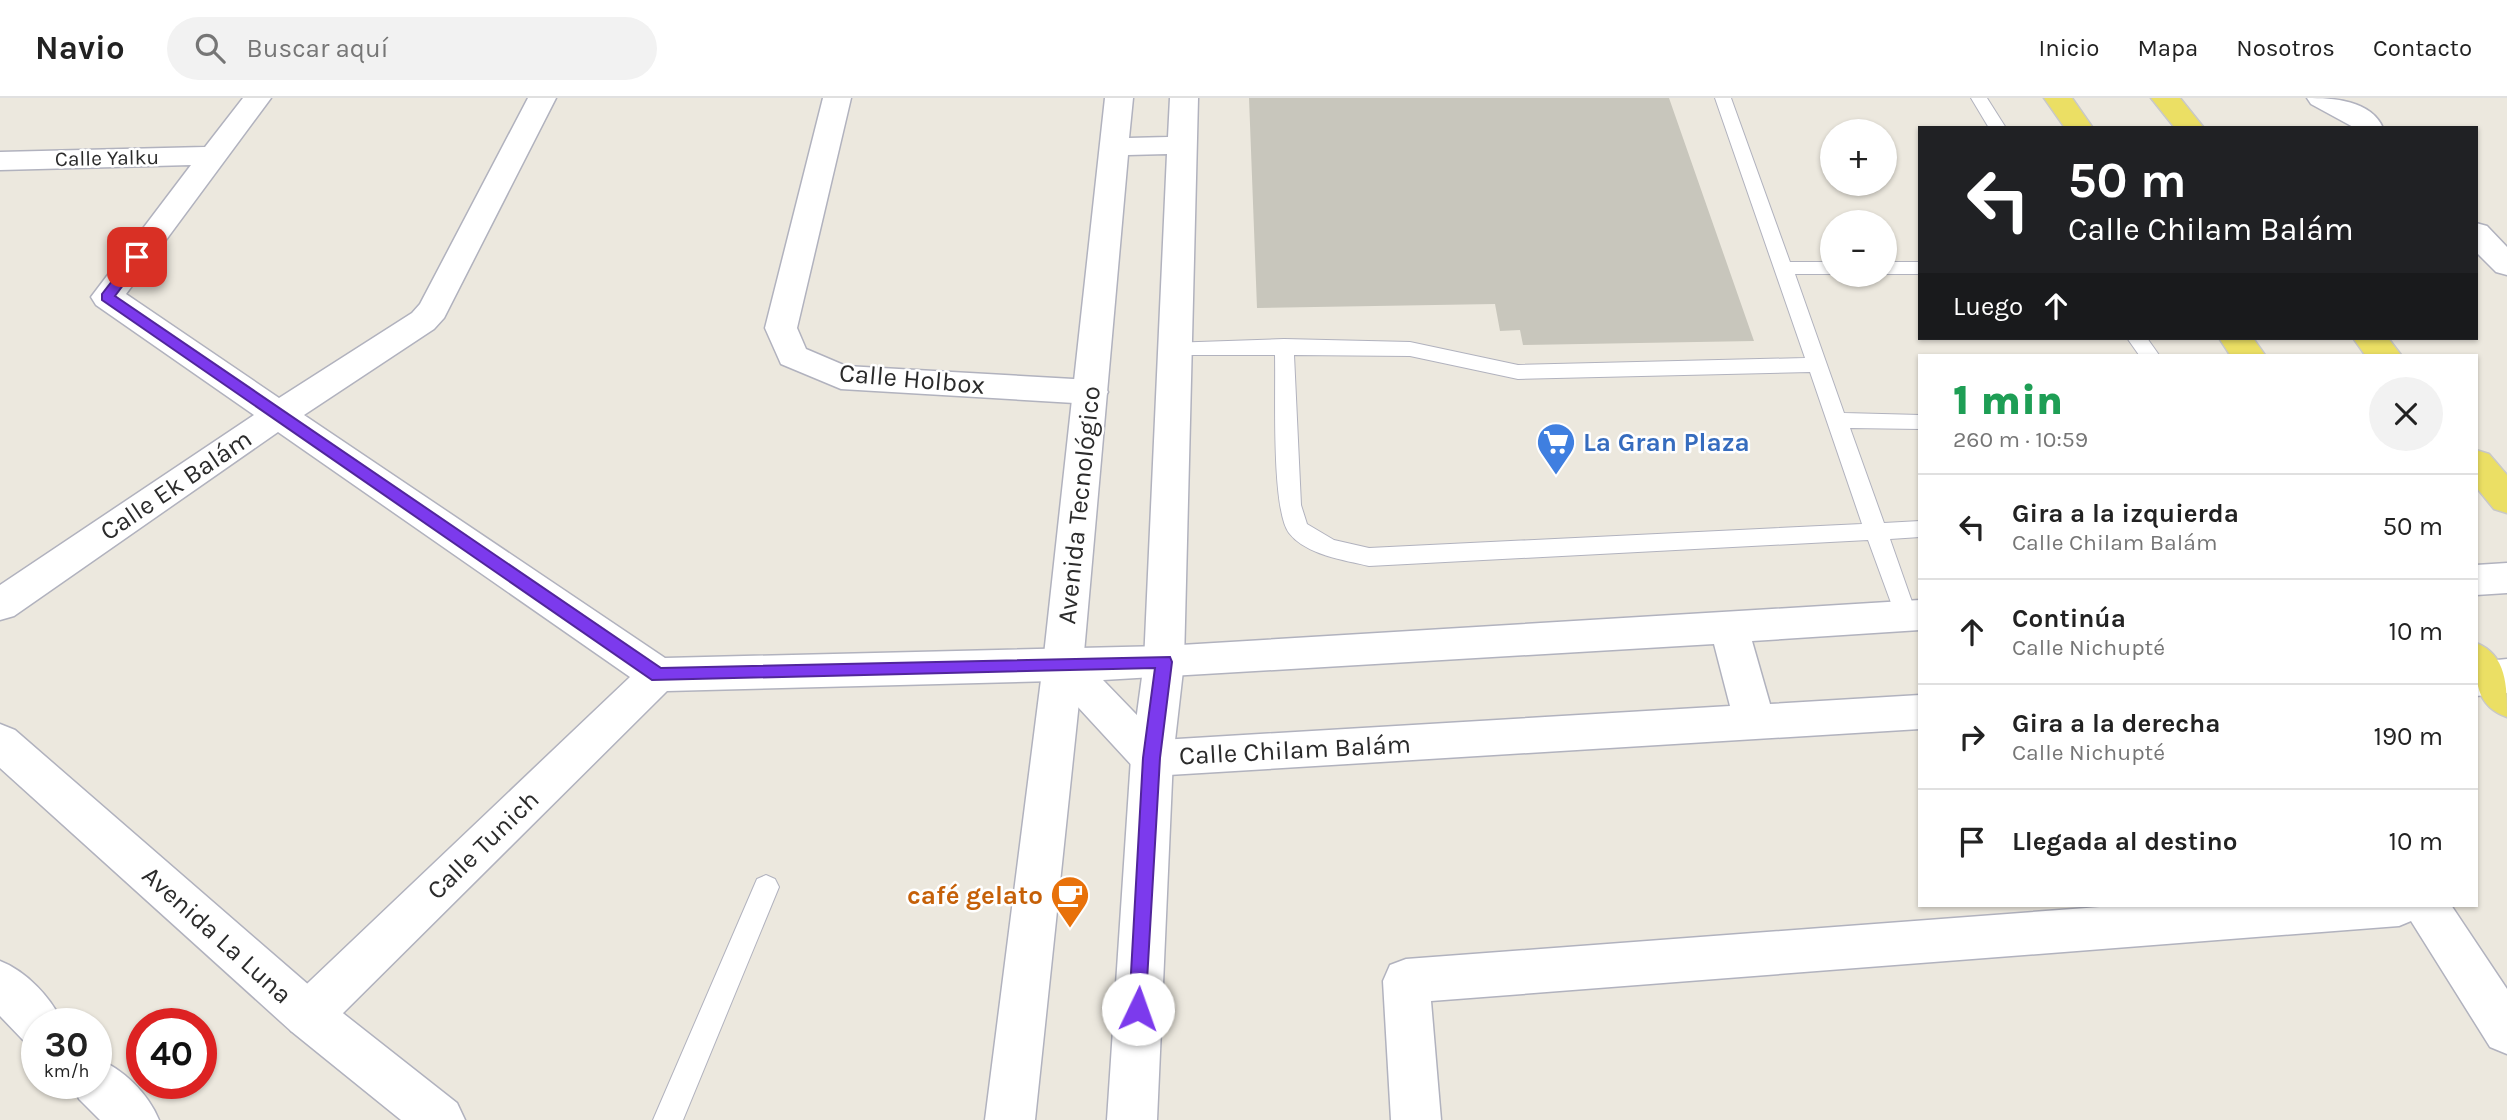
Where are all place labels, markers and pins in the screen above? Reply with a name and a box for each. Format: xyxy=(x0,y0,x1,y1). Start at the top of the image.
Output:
pin xyxy=(107,227,167,287)
supermarket icon: La Gran Plaza xyxy=(1535,421,1577,476)
place label: La Gran Plaza xyxy=(1583,427,1750,458)
cafe icon: café gelato xyxy=(1049,874,1091,929)
place label: café gelato xyxy=(907,880,1043,911)

